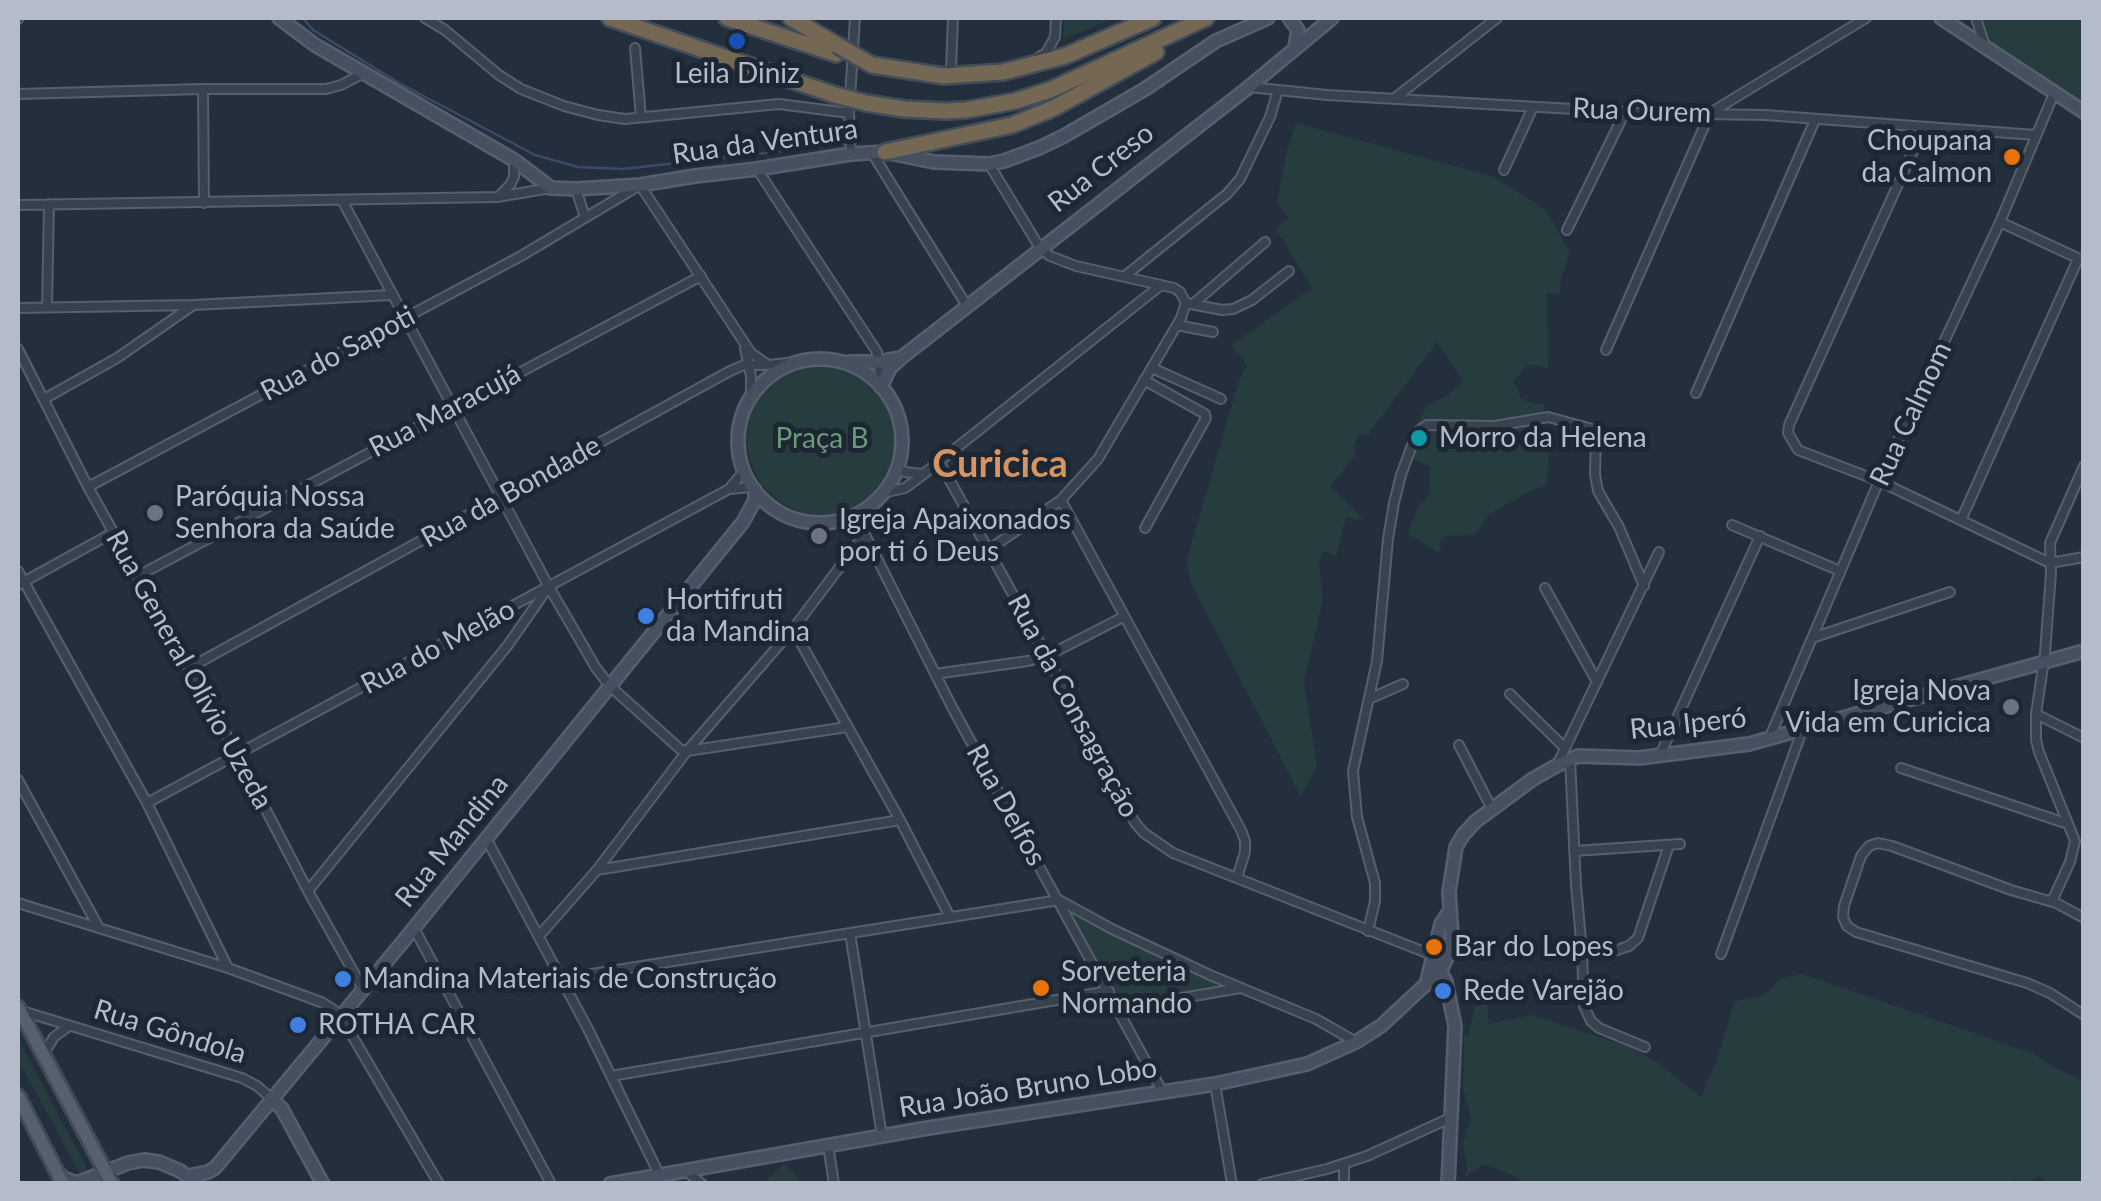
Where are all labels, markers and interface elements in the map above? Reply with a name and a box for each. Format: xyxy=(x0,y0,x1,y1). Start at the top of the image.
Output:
marker: Leila Diniz xyxy=(726,30,748,52)
place label: Leila Diniz xyxy=(674,57,800,91)
street label: Rua Ourem xyxy=(1572,92,1712,130)
street label: Rua da Ventura xyxy=(670,112,860,172)
street label: Rua Creso xyxy=(1042,116,1160,220)
place label: Choupana da Calmon xyxy=(1861,124,1992,190)
marker: Choupana da Calmon xyxy=(2001,146,2023,168)
street label: Rua do Sapoti xyxy=(255,299,421,409)
street label: Rua Calmom xyxy=(1863,337,1959,491)
street label: Rua Maracujá xyxy=(364,357,526,465)
place label: Morro da Helena xyxy=(1439,421,1647,455)
park label: Praça B xyxy=(775,422,869,456)
marker: Morro da Helena xyxy=(1408,427,1430,449)
street label: Rua da Bondade xyxy=(415,429,607,555)
district label: Curicica xyxy=(932,442,1068,488)
place label: Paróquia Nossa Senhora da Saúde xyxy=(175,480,395,546)
marker: Paróquia Nossa Senhora da Saúde xyxy=(144,502,166,524)
place label: Igreja Apaixonados por ti ó Deus xyxy=(839,503,1071,569)
street label: Rua General Olívio Uzeda xyxy=(98,525,280,815)
marker: Igreja Apaixonados por ti ó Deus xyxy=(808,525,830,547)
place label: Hortifruti da Mandina xyxy=(666,583,810,649)
street label: Rua da Consagração xyxy=(1000,589,1146,823)
street label: Rua do Melão xyxy=(355,592,521,702)
marker: Hortifruti da Mandina xyxy=(635,605,657,627)
place label: Igreja Nova Vida em Curicica xyxy=(1785,674,1991,740)
marker: Igreja Nova Vida em Curicica xyxy=(2000,696,2022,718)
street label: Rua Iperó xyxy=(1628,701,1748,747)
street label: Rua Delfos xyxy=(959,738,1053,872)
street label: Rua Mandina xyxy=(388,768,516,914)
place label: Bar do Lopes xyxy=(1454,930,1614,964)
marker: Bar do Lopes xyxy=(1423,936,1445,958)
place label: Sorveteria Normando xyxy=(1061,955,1192,1021)
place label: Mandina Materiais de Construção xyxy=(363,962,777,996)
marker: Mandina Materiais de Construção xyxy=(332,968,354,990)
place label: Rede Varejão xyxy=(1463,974,1624,1008)
marker: Sorveteria Normando xyxy=(1030,977,1052,999)
marker: Rede Varejão xyxy=(1432,980,1454,1002)
street label: Rua Gôndola xyxy=(90,993,250,1071)
place label: ROTHA CAR xyxy=(318,1008,476,1042)
marker: ROTHA CAR xyxy=(287,1014,309,1036)
street label: Rua João Bruno Lobo xyxy=(897,1051,1159,1125)

